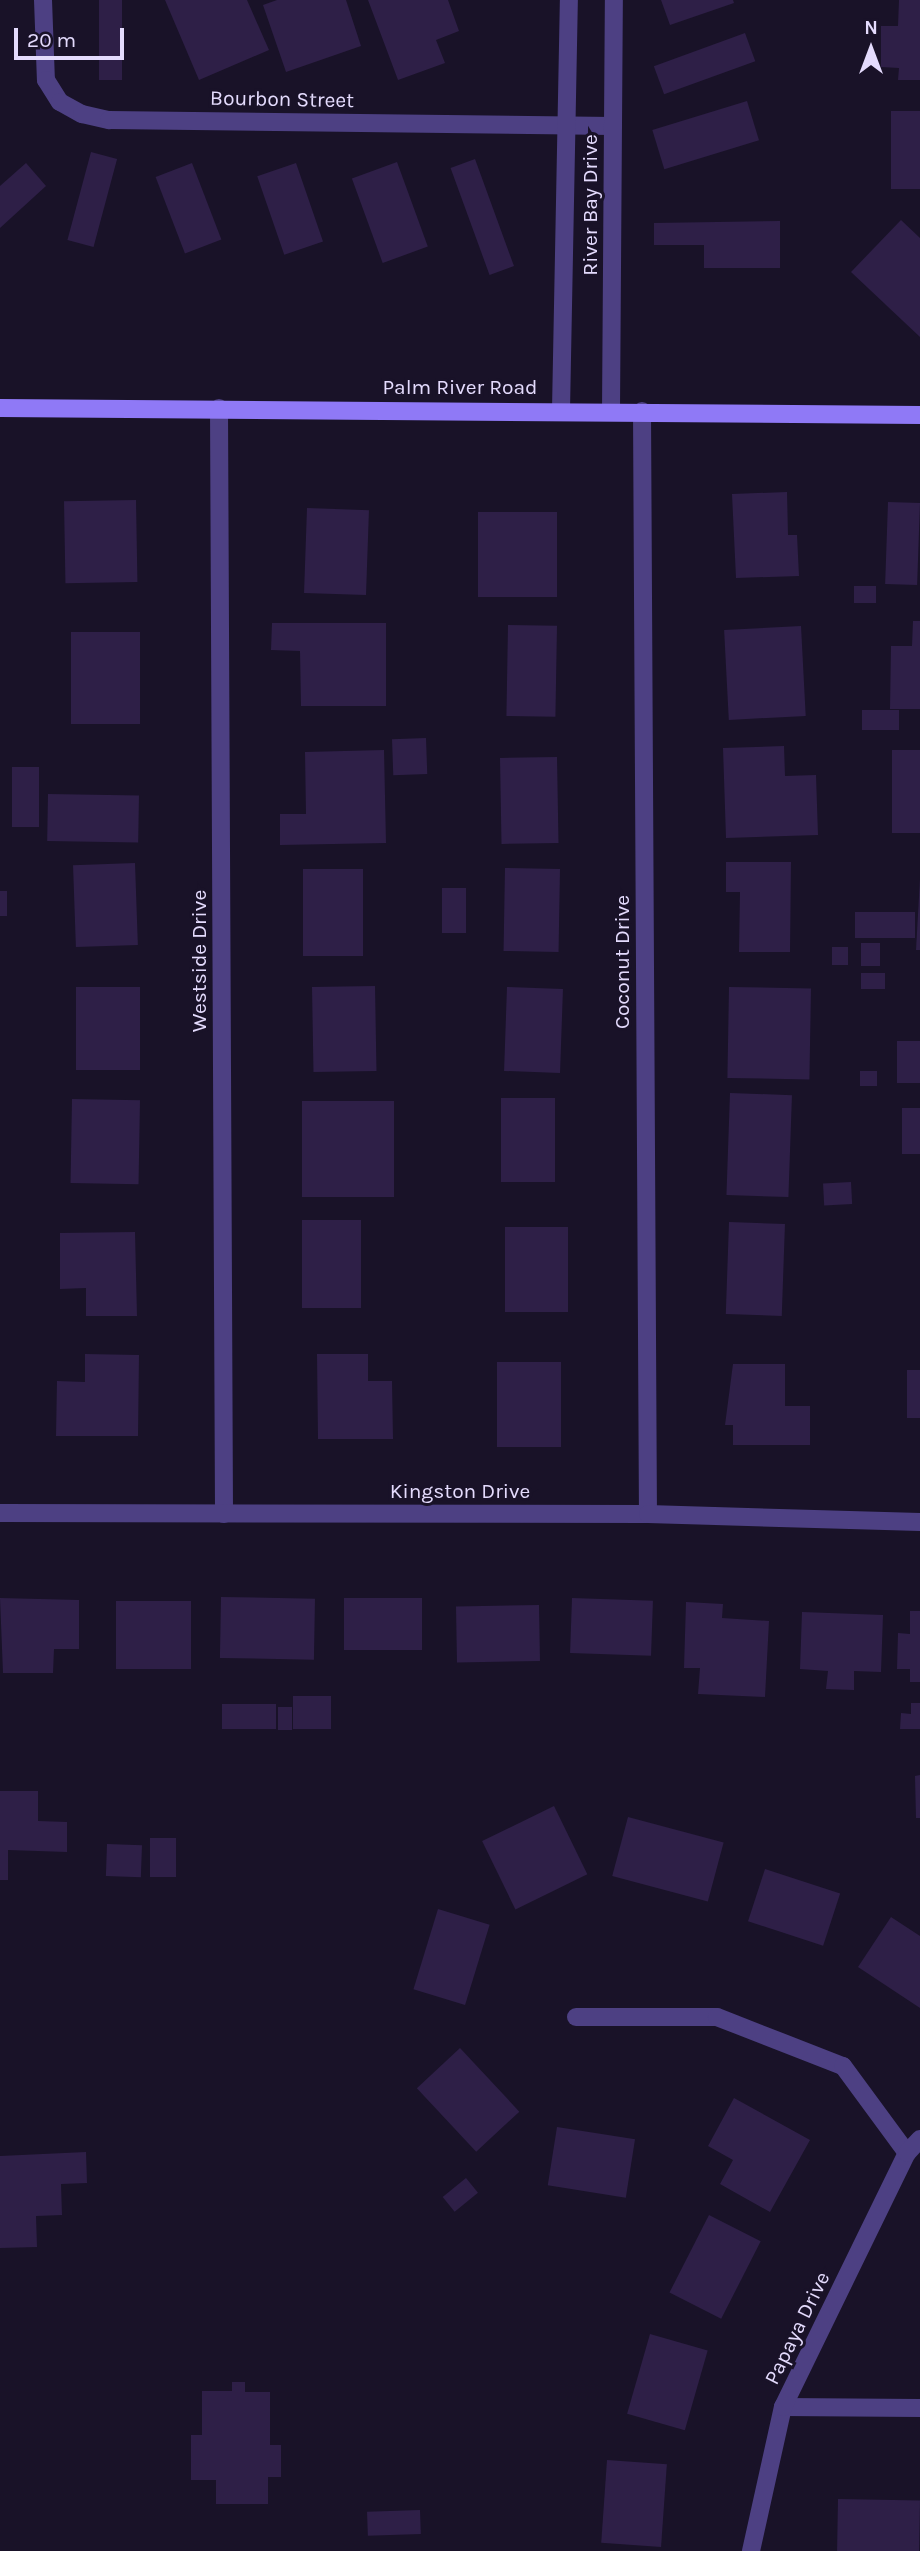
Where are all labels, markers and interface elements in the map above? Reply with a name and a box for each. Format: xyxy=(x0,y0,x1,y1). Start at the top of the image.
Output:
scale bar xyxy=(18,14,128,58)
north arrow xyxy=(836,14,906,84)
text: N xyxy=(864,17,878,39)
text: 20 m xyxy=(27,28,76,52)
street label: Bourbon Street xyxy=(210,85,354,113)
street label: River Bay Drive xyxy=(577,134,603,276)
street label: Palm River Road xyxy=(382,374,538,400)
street label: Westside Drive xyxy=(186,890,212,1032)
street label: Coconut Drive xyxy=(609,895,635,1029)
street label: Kingston Drive xyxy=(390,1478,530,1504)
street label: Papaya Drive xyxy=(759,2267,835,2389)

